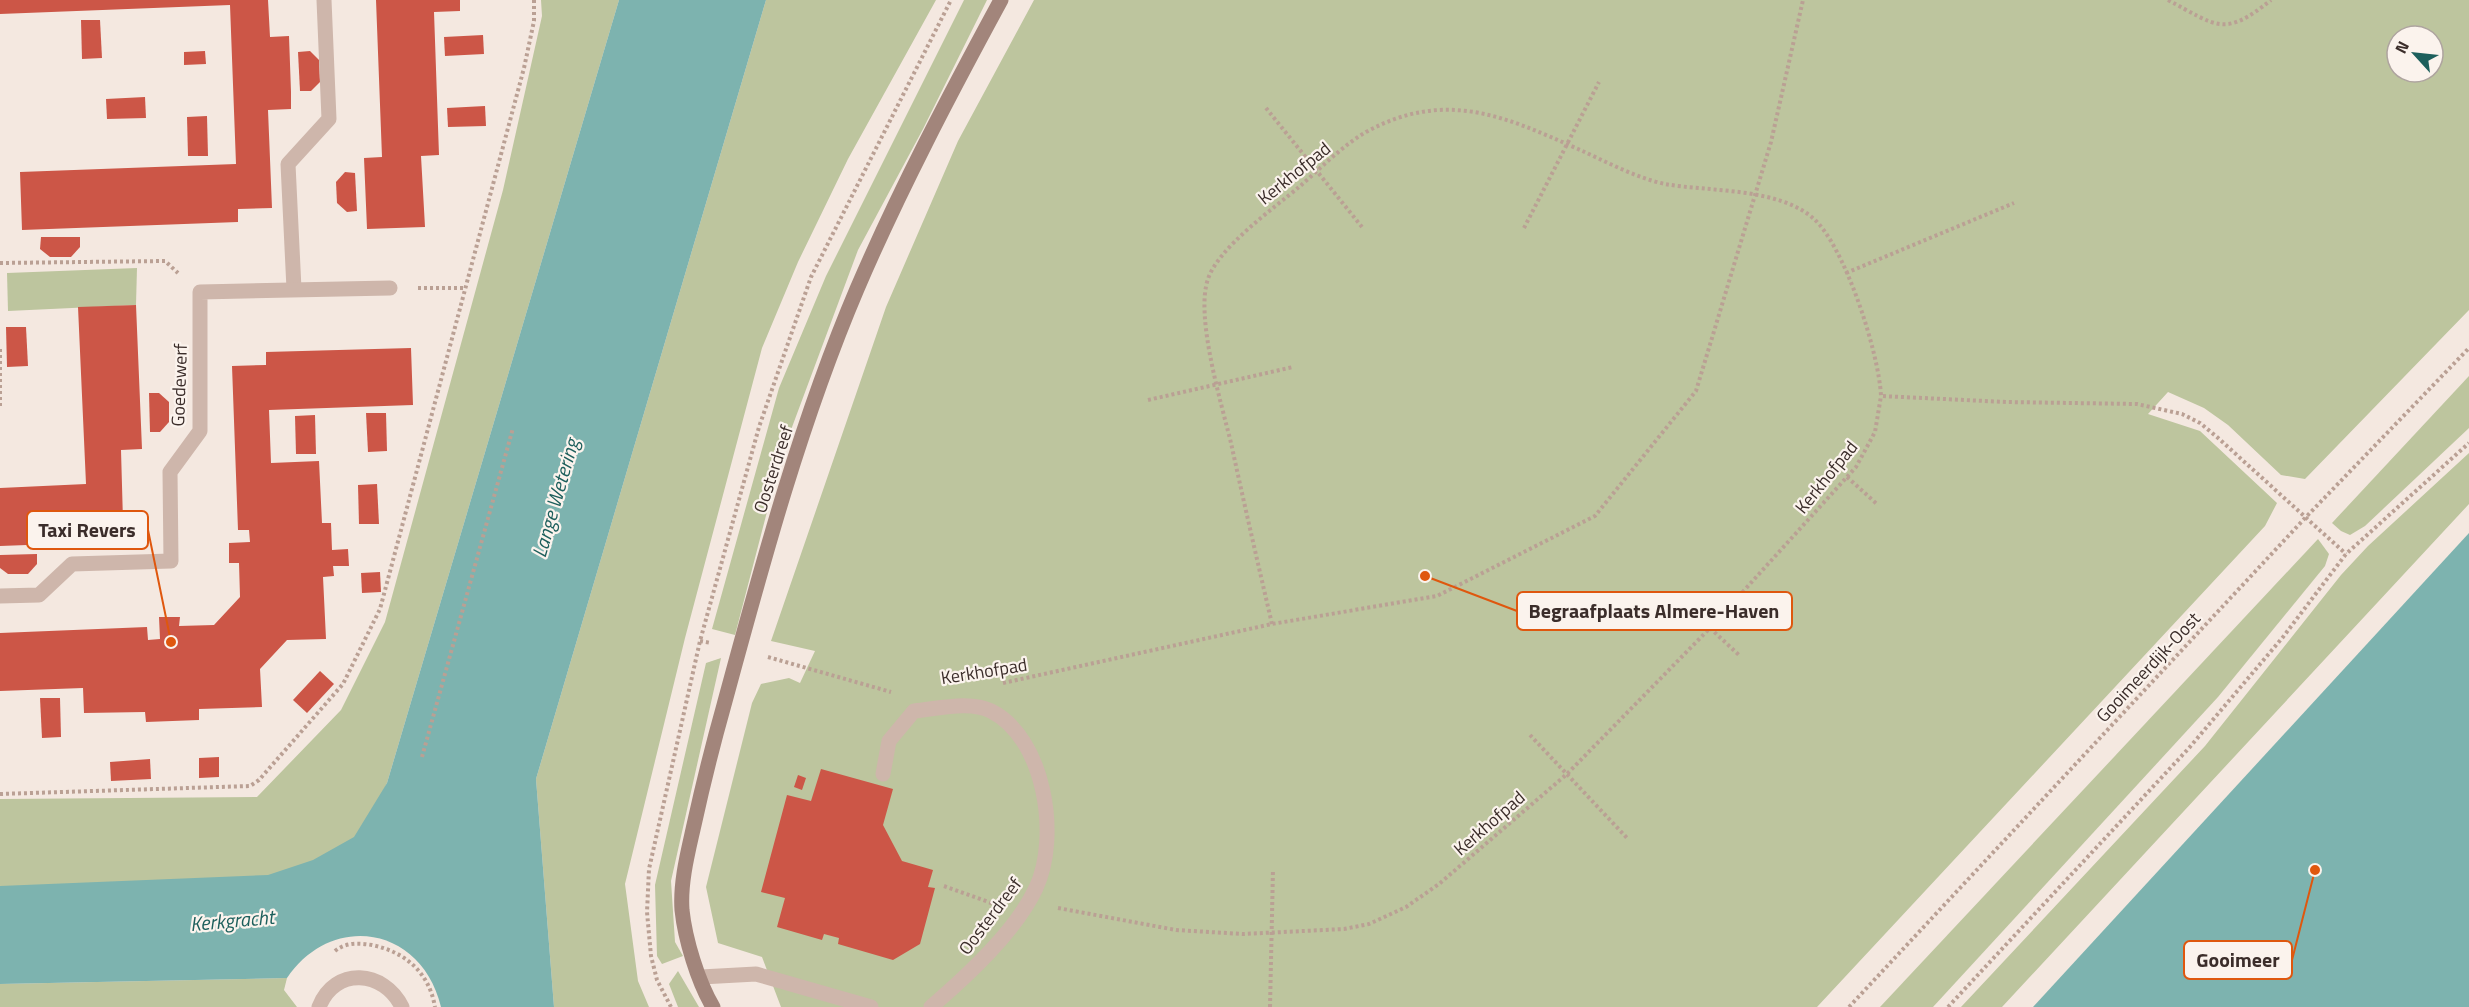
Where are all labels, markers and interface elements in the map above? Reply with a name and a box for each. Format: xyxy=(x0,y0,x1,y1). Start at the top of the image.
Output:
north arrow xyxy=(2385,24,2445,84)
text: N xyxy=(2388,37,2415,58)
street label: Kerkhofpad xyxy=(1252,135,1336,211)
street label: Goedewerf xyxy=(164,343,194,427)
street label: Oosterdreef xyxy=(746,422,800,516)
water label: Lange Wetering xyxy=(523,432,587,561)
street label: Kerkhofpad xyxy=(1788,435,1864,519)
callout: Taxi Revers xyxy=(27,511,148,549)
text: Taxi Revers xyxy=(38,514,136,545)
callout: Begraafplaats Almere-Haven xyxy=(1517,592,1792,630)
text: Begraafplaats Almere-Haven xyxy=(1529,595,1779,626)
street label: Gooimeerdijk-Oost xyxy=(2089,605,2207,728)
street label: Kerkhofpad xyxy=(939,651,1029,691)
street label: Kerkhofpad xyxy=(1447,784,1531,862)
street label: Oosterdreef xyxy=(952,872,1028,960)
water label: Kerkgracht xyxy=(189,901,278,939)
callout: Gooimeer xyxy=(2184,941,2292,979)
text: Gooimeer xyxy=(2196,944,2280,975)

